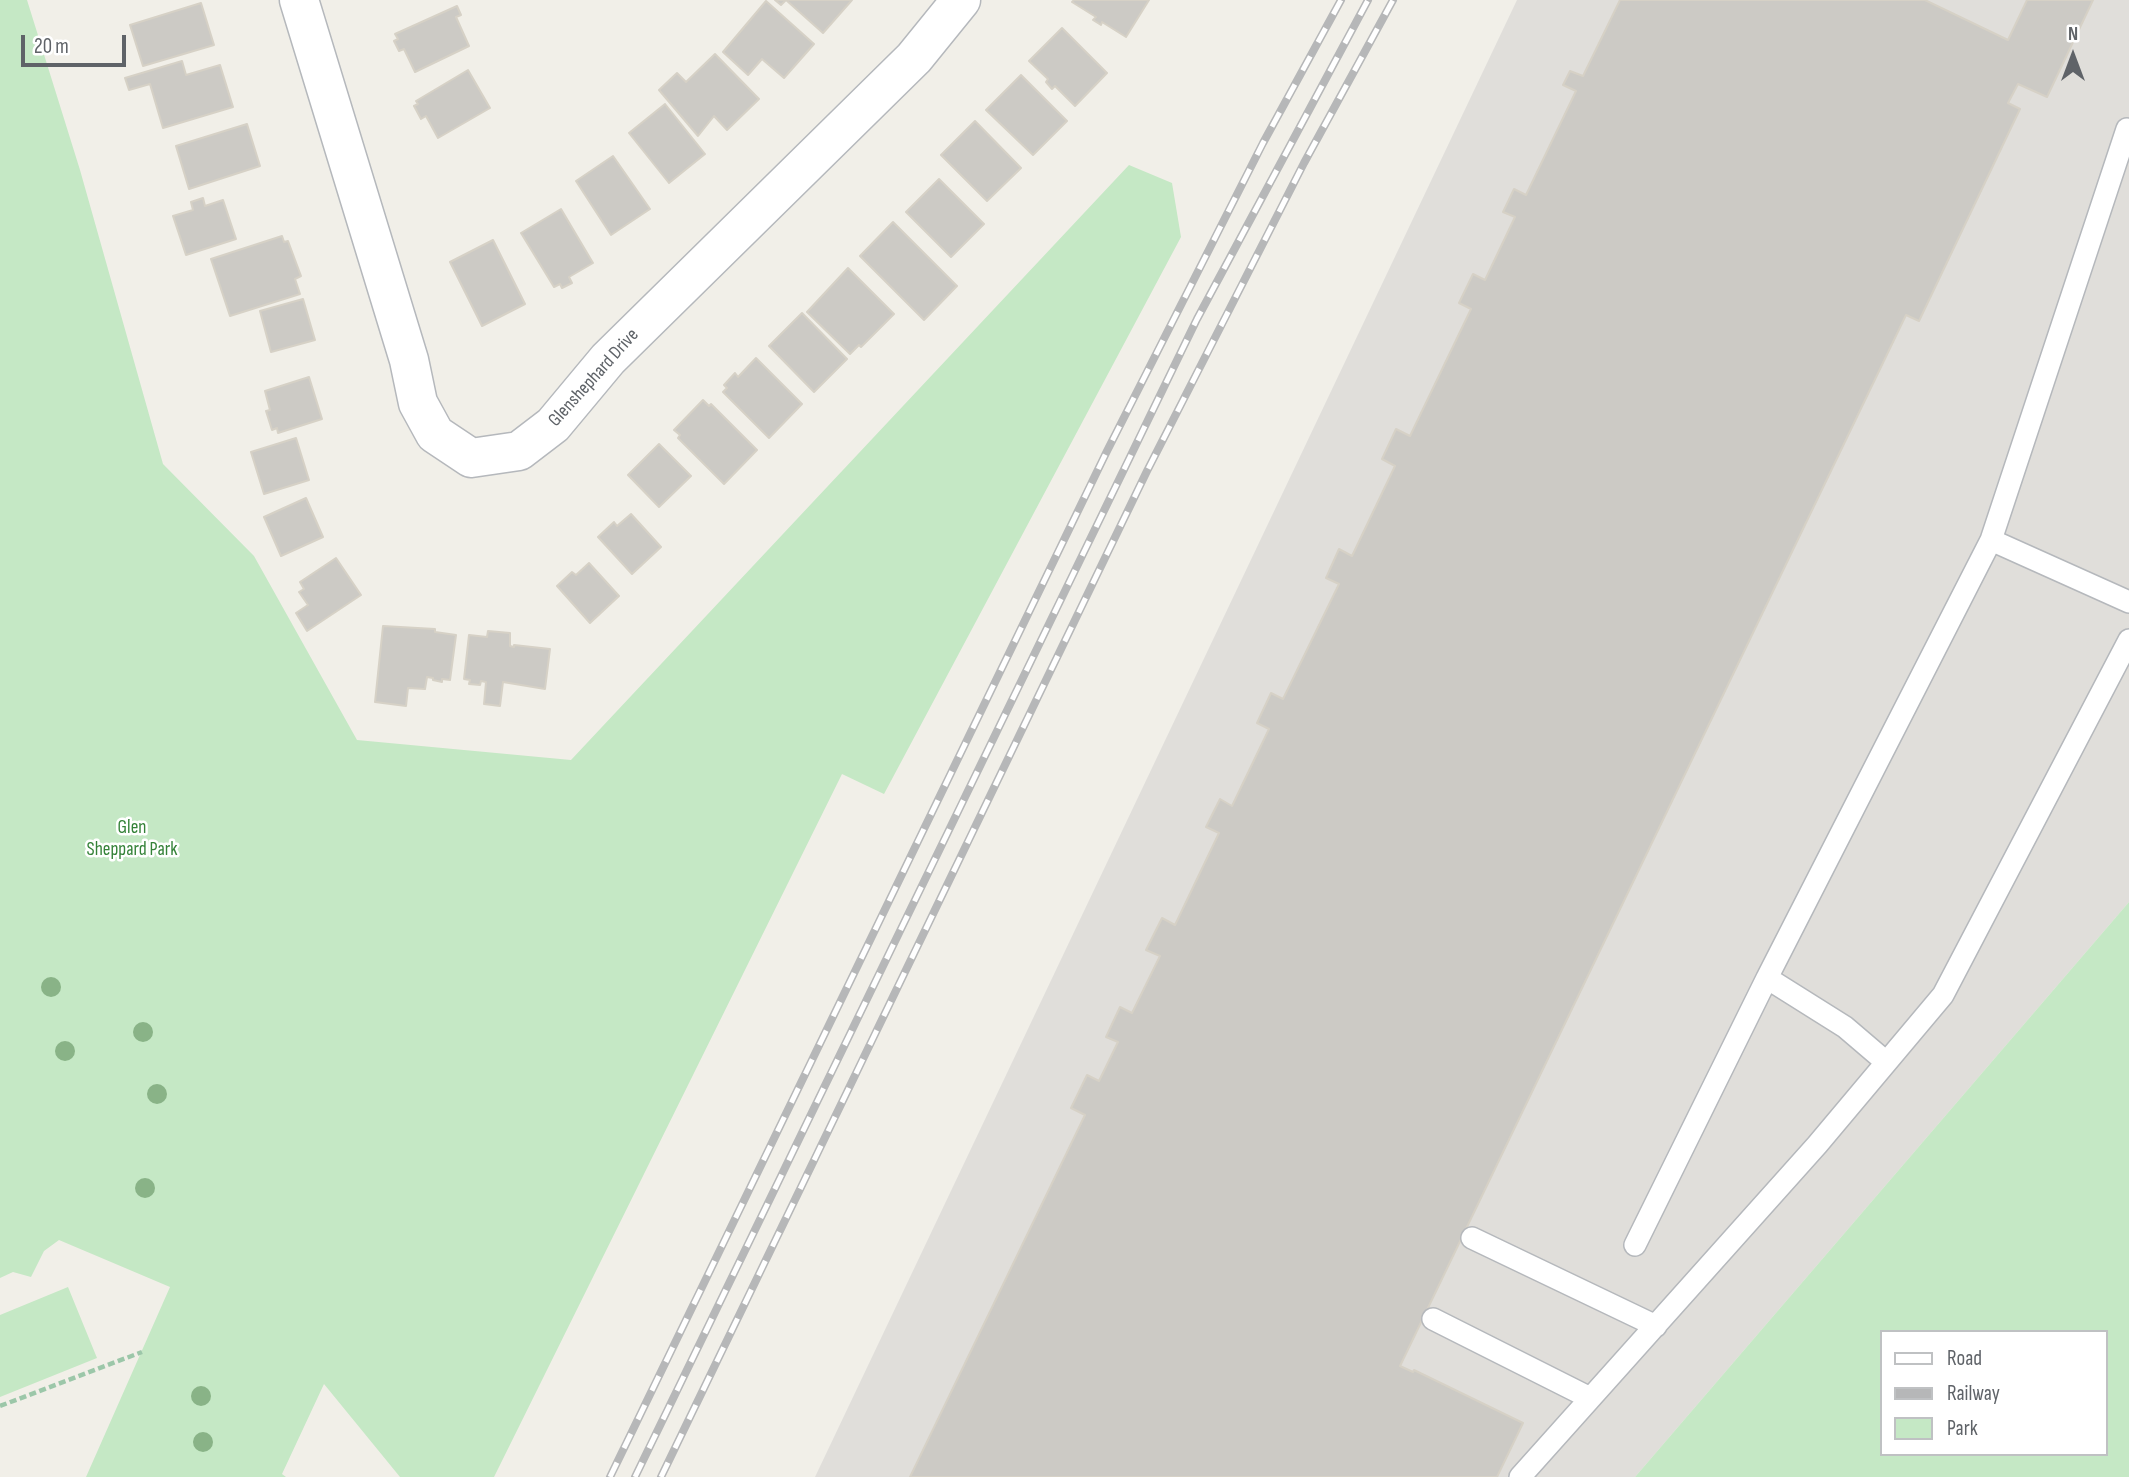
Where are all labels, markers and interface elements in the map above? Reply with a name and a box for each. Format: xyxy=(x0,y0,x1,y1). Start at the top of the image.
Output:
scale bar xyxy=(24,21,130,65)
north arrow xyxy=(2038,21,2108,91)
text: N xyxy=(2068,23,2078,46)
text: 20 m xyxy=(34,34,69,59)
street label: Glenshephard Drive xyxy=(544,324,644,432)
park label: Glen Sheppard Park xyxy=(87,817,177,861)
legend xyxy=(1881,1330,2108,1456)
text: Road xyxy=(1947,1346,1982,1371)
text: Railway xyxy=(1947,1381,2000,1406)
text: Park xyxy=(1947,1416,1978,1441)

